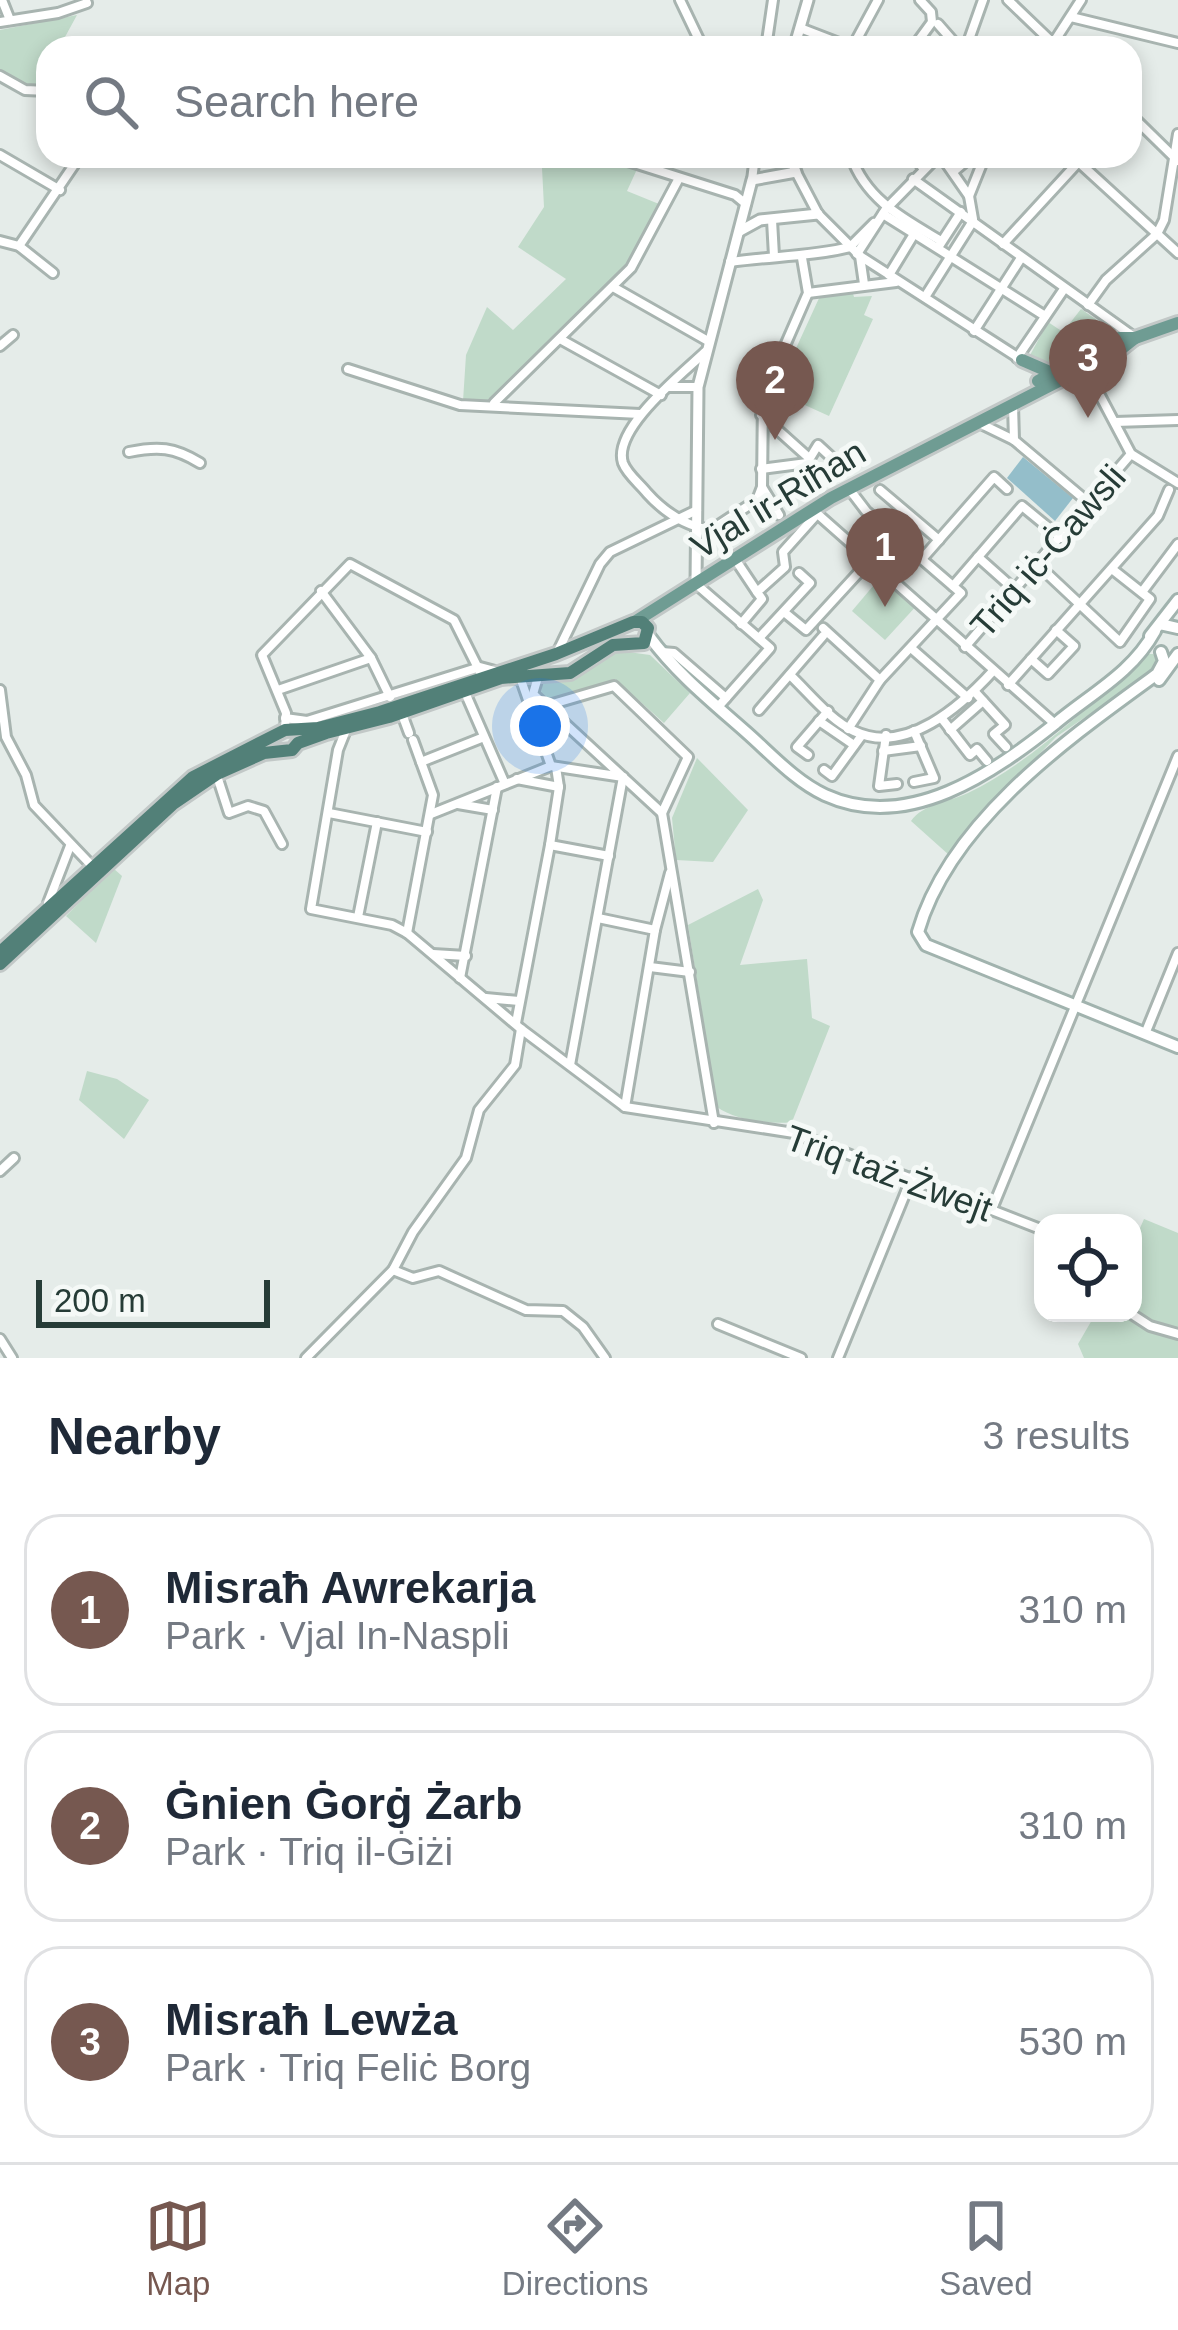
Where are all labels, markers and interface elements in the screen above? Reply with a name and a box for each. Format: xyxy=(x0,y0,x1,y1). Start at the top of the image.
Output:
search box xyxy=(36,36,1142,168)
icon: search xyxy=(78,69,144,135)
text: Search here xyxy=(174,76,419,127)
pin: 3 xyxy=(1049,319,1127,418)
pin: 2 xyxy=(736,341,814,440)
street label: Vjal ir-Riħan xyxy=(683,431,873,567)
street label: Triq iċ-Ċawsli xyxy=(962,457,1134,645)
pin: 1 xyxy=(846,508,924,607)
your location xyxy=(510,696,570,756)
street label: Triq taż-Żwejt xyxy=(780,1117,998,1229)
map controls xyxy=(1034,1214,1142,1322)
button: locate xyxy=(1034,1214,1142,1322)
scale bar xyxy=(36,1274,270,1327)
text: 200 m xyxy=(54,1282,146,1319)
text: Nearby xyxy=(48,1408,221,1465)
text: 3 results xyxy=(983,1414,1130,1457)
text: Misraħ Awrekarja xyxy=(165,1562,535,1613)
text: 1 xyxy=(79,1588,101,1631)
text: 310 m xyxy=(1019,1588,1127,1631)
text: Park · Vjal In-Naspli xyxy=(165,1614,510,1657)
text: Ġnien Ġorġ Żarb xyxy=(165,1778,523,1829)
text: 2 xyxy=(79,1804,101,1847)
text: 310 m xyxy=(1019,1804,1127,1847)
text: Park · Triq il-Ġiżi xyxy=(165,1830,453,1873)
text: Misraħ Lewża xyxy=(165,1994,458,2045)
text: 3 xyxy=(79,2020,101,2063)
text: 530 m xyxy=(1019,2020,1127,2063)
text: Park · Triq Feliċ Borg xyxy=(165,2046,531,2089)
tab: Map xyxy=(145,2193,211,2303)
tab: Directions xyxy=(502,2193,649,2303)
tab: Saved xyxy=(939,2193,1033,2303)

